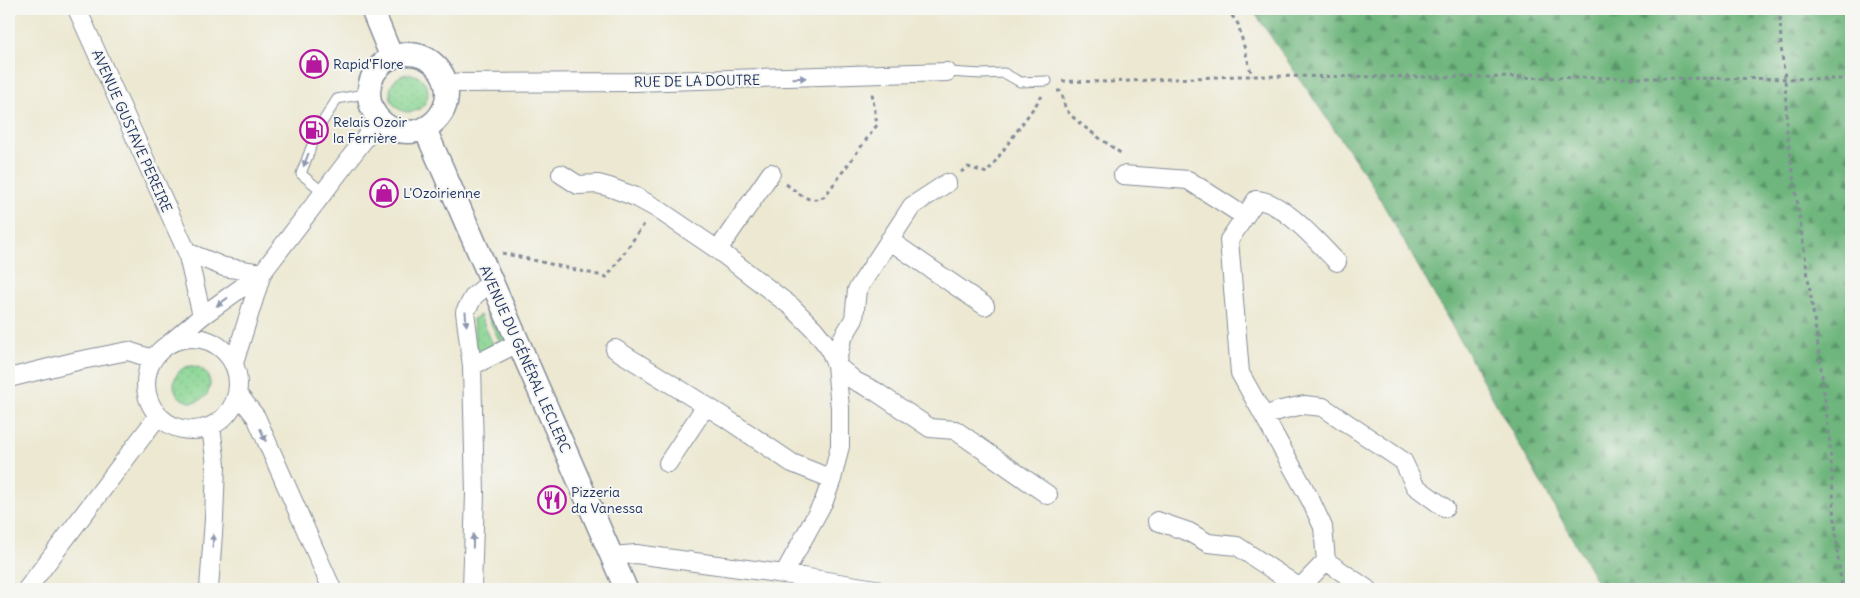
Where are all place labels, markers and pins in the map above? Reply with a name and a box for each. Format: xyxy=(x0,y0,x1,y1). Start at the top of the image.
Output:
shop icon: Rapid'Flore xyxy=(299,49,329,79)
place label: Rapid'Flore xyxy=(333,55,404,73)
place label: Relais Ozoir la Ferrière xyxy=(333,113,408,147)
fuel station icon: Relais Ozoir la Ferrière xyxy=(299,115,329,145)
shop icon: L'Ozoirienne xyxy=(369,178,399,208)
place label: L'Ozoirienne xyxy=(403,184,481,202)
place label: Pizzeria da Vanessa xyxy=(571,483,643,517)
restaurant icon: Pizzeria da Vanessa xyxy=(537,485,567,515)

